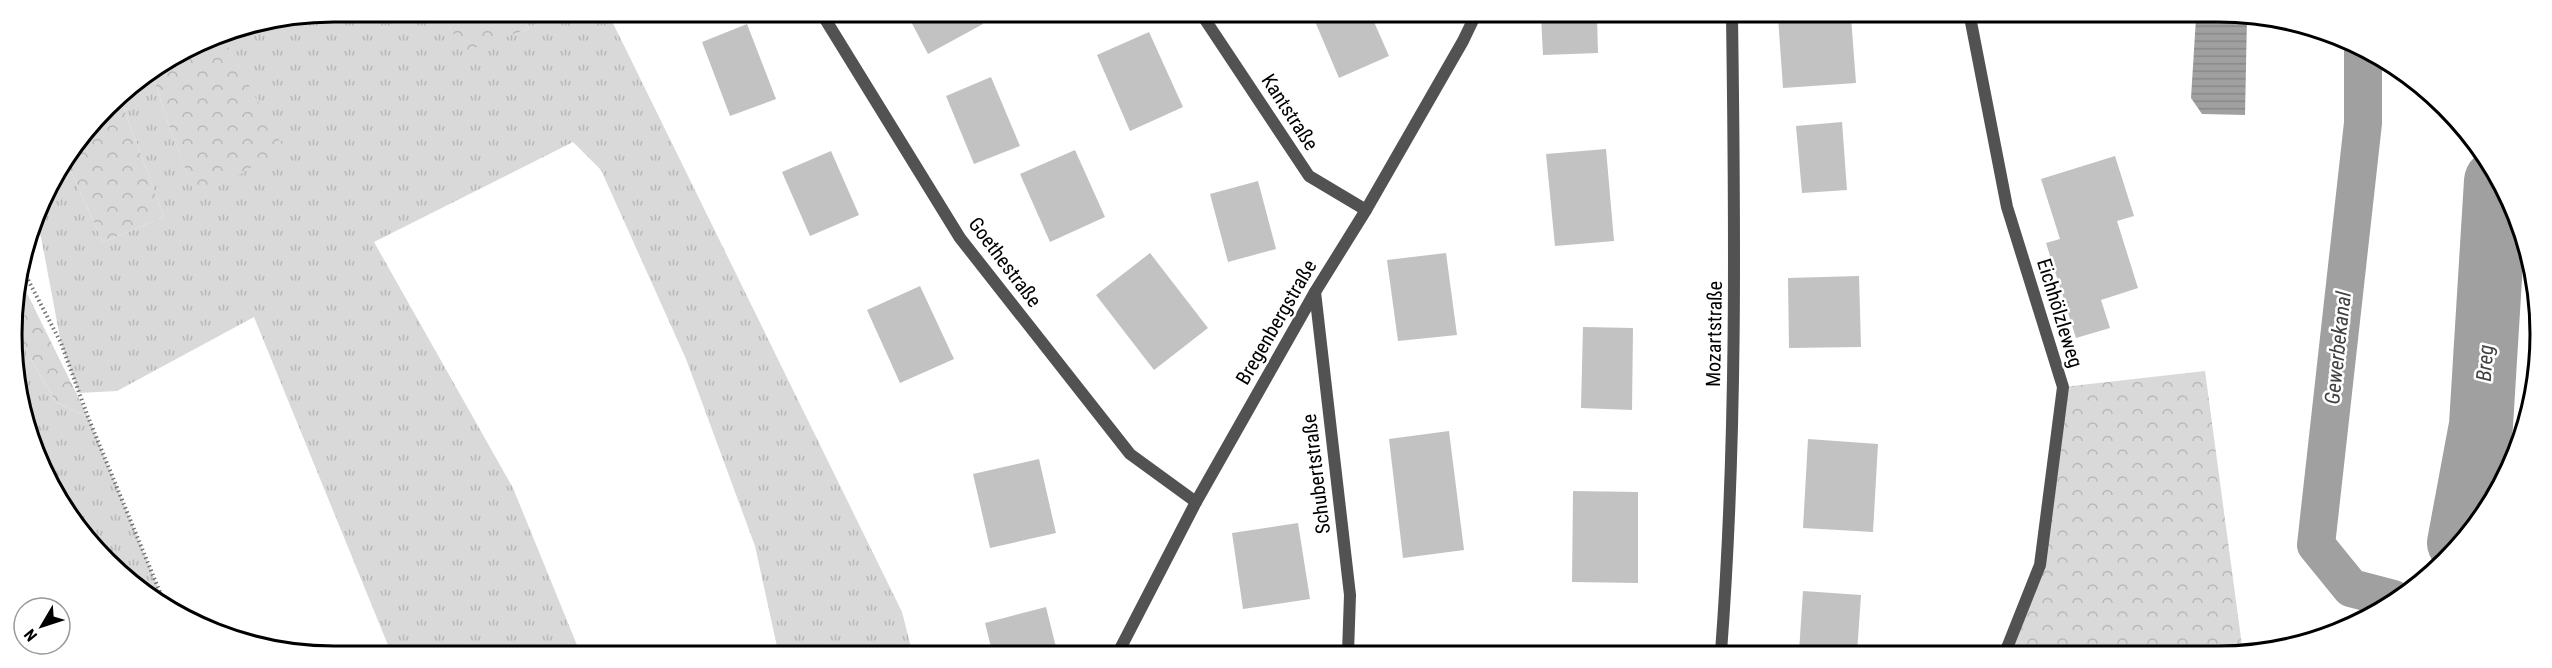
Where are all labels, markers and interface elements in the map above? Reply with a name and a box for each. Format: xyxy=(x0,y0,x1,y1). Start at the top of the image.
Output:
street label: Kantstraße xyxy=(1256,69,1324,155)
street label: Goethestraße xyxy=(963,212,1047,312)
street label: Bregenbergstraße xyxy=(1231,255,1321,389)
street label: Eichhölzleweg xyxy=(2032,256,2088,370)
street label: Mozartstraße xyxy=(1701,281,1727,387)
water label: Gewerbekanal xyxy=(2320,290,2356,406)
water label: Breg xyxy=(2472,344,2498,382)
street label: Schubertstraße xyxy=(1297,413,1335,535)
north arrow xyxy=(12,596,72,656)
text: N xyxy=(20,625,41,645)

